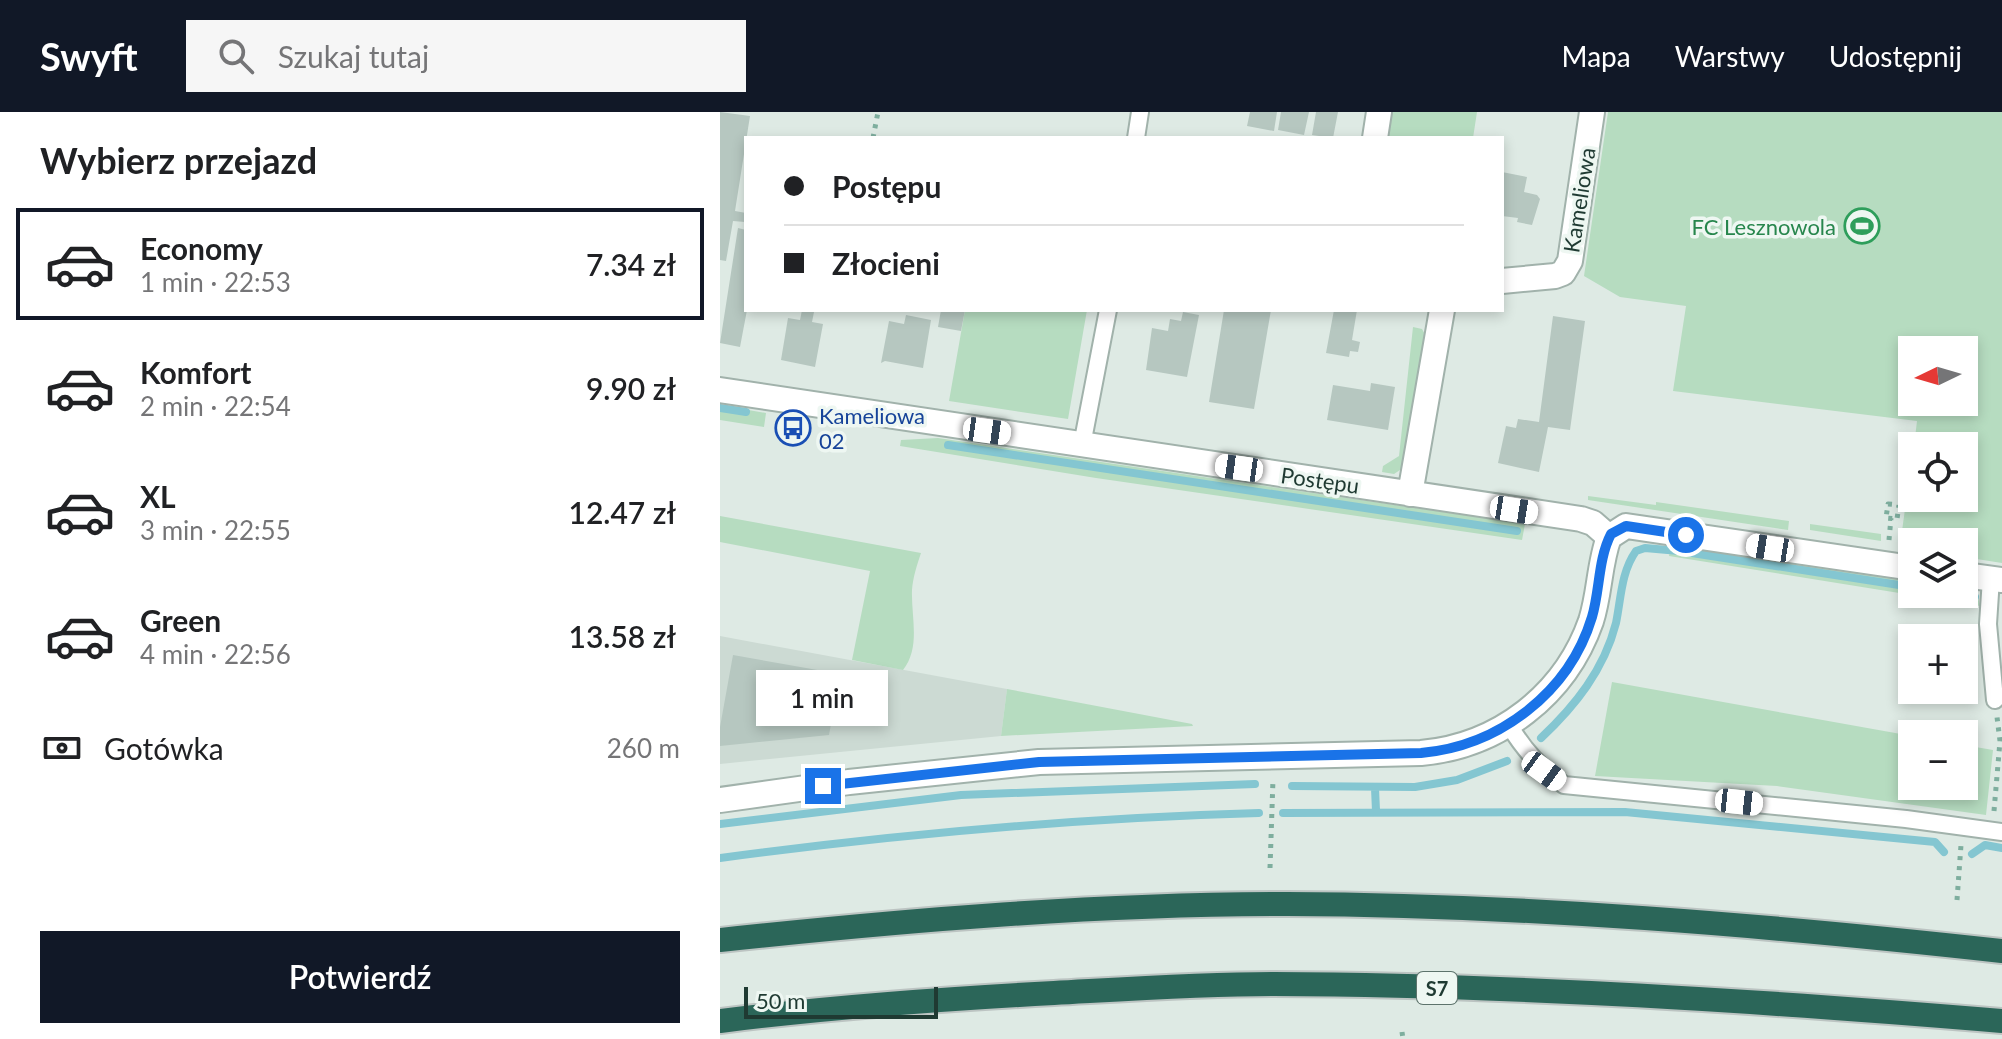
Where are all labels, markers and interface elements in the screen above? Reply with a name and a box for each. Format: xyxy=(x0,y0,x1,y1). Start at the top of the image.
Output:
search box xyxy=(186,20,746,92)
text: Swyft xyxy=(40,33,138,79)
icon: search xyxy=(214,34,258,78)
text: Szukaj tutaj xyxy=(278,38,429,74)
text: Mapa xyxy=(1562,39,1631,73)
text: Warstwy xyxy=(1675,39,1785,73)
text: Udostępnij xyxy=(1829,39,1962,73)
text: Wybierz przejazd xyxy=(40,138,317,182)
street label: Kameliowa xyxy=(1557,146,1601,254)
text: Postępu xyxy=(832,168,941,204)
sports icon: FC Lesznowola xyxy=(1843,207,1881,245)
place label: FC Lesznowola xyxy=(1691,213,1836,240)
icon: car xyxy=(44,228,116,300)
text: Economy xyxy=(140,230,263,266)
text: Złocieni xyxy=(832,245,940,281)
text: 7.34 zł xyxy=(586,246,676,282)
text: 1 min · 22:53 xyxy=(140,266,291,298)
north arrow xyxy=(1898,336,1978,416)
map controls xyxy=(1898,336,1978,800)
icon: car xyxy=(44,352,116,424)
text: Komfort xyxy=(140,354,251,390)
text: 9.90 zł xyxy=(586,370,676,406)
text: 2 min · 22:54 xyxy=(140,390,291,422)
place label: Kameliowa 02 xyxy=(819,402,925,454)
bus stop icon: Kameliowa 02 xyxy=(774,409,812,447)
car xyxy=(962,416,1012,446)
button: locate xyxy=(1898,432,1978,512)
car xyxy=(1214,453,1264,483)
street label: Postępu xyxy=(1279,461,1361,499)
icon: car xyxy=(44,476,116,548)
text: XL xyxy=(140,478,176,514)
text: 12.47 zł xyxy=(569,494,676,530)
car xyxy=(1488,494,1540,526)
text: 3 min · 22:55 xyxy=(140,514,291,546)
route start xyxy=(1668,517,1704,553)
button: layers xyxy=(1898,528,1978,608)
car xyxy=(1744,532,1796,564)
icon: car xyxy=(44,600,116,672)
text: Green xyxy=(140,602,221,638)
text: 13.58 zł xyxy=(569,618,676,654)
button: + xyxy=(1898,624,1978,704)
text: 4 min · 22:56 xyxy=(140,638,291,670)
callout: 1 min xyxy=(757,670,889,726)
text: 1 min xyxy=(790,682,854,714)
button: − xyxy=(1898,720,1978,800)
icon: cash xyxy=(40,726,84,770)
text: Gotówka xyxy=(104,730,224,766)
text: 260 m xyxy=(607,732,680,764)
car xyxy=(1518,747,1570,795)
route end xyxy=(805,768,841,804)
car xyxy=(1714,788,1764,816)
button: Potwierdź xyxy=(40,931,680,1023)
road number: S7 xyxy=(1417,972,1457,1004)
scale bar xyxy=(744,983,938,1019)
text: 50 m xyxy=(756,987,805,1014)

